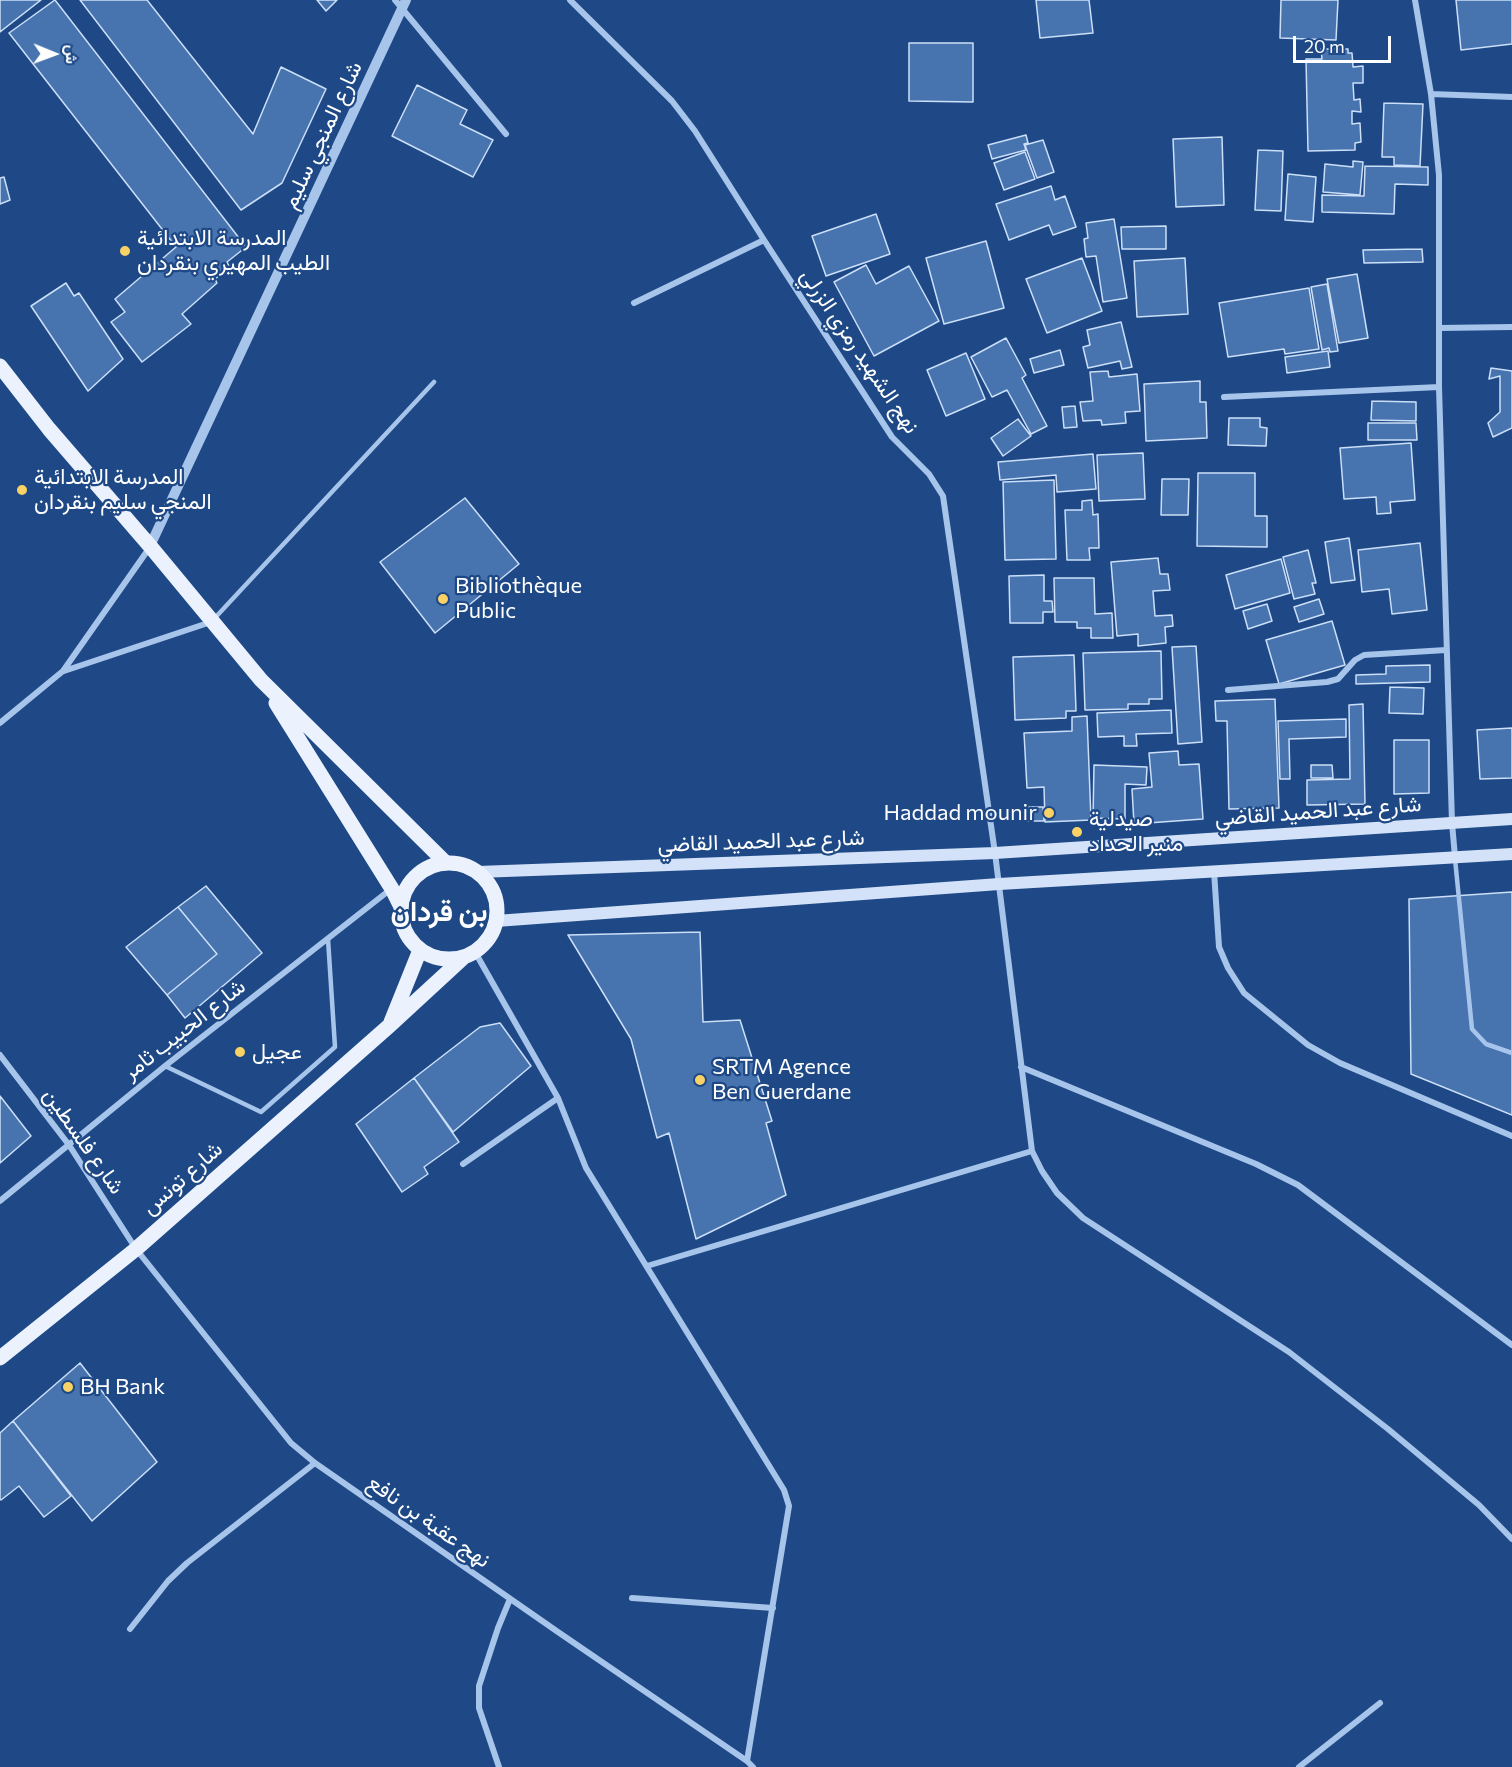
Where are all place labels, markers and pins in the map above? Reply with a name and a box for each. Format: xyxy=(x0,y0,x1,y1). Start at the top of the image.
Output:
place label: المدرسة الابتدائية الطيب المهيري بنقردان xyxy=(137,225,330,276)
marker: المدرسة الابتدائية الطيب المهيري بنقردان xyxy=(118,244,132,258)
place label: المدرسة الابتدائية المنجي سليم بنقردان xyxy=(34,464,212,516)
marker: المدرسة الابتدائية المنجي سليم بنقردان xyxy=(15,483,29,497)
place label: Bibliothèque Public xyxy=(455,573,582,624)
marker: Bibliothèque Public xyxy=(436,592,450,606)
place label: Haddad mounir xyxy=(883,800,1037,826)
marker: Haddad mounir xyxy=(1042,806,1056,820)
place label: صيدلية منير الحداد xyxy=(1089,806,1183,858)
marker: صيدلية منير الحداد xyxy=(1070,825,1084,839)
place label: عجيل xyxy=(252,1039,302,1065)
marker: عجيل xyxy=(233,1045,247,1059)
place label: SRTM Agence Ben Guerdane xyxy=(712,1054,851,1106)
marker: SRTM Agence Ben Guerdane xyxy=(693,1073,707,1087)
place label: BH Bank xyxy=(80,1374,165,1400)
marker: BH Bank xyxy=(61,1380,75,1394)

